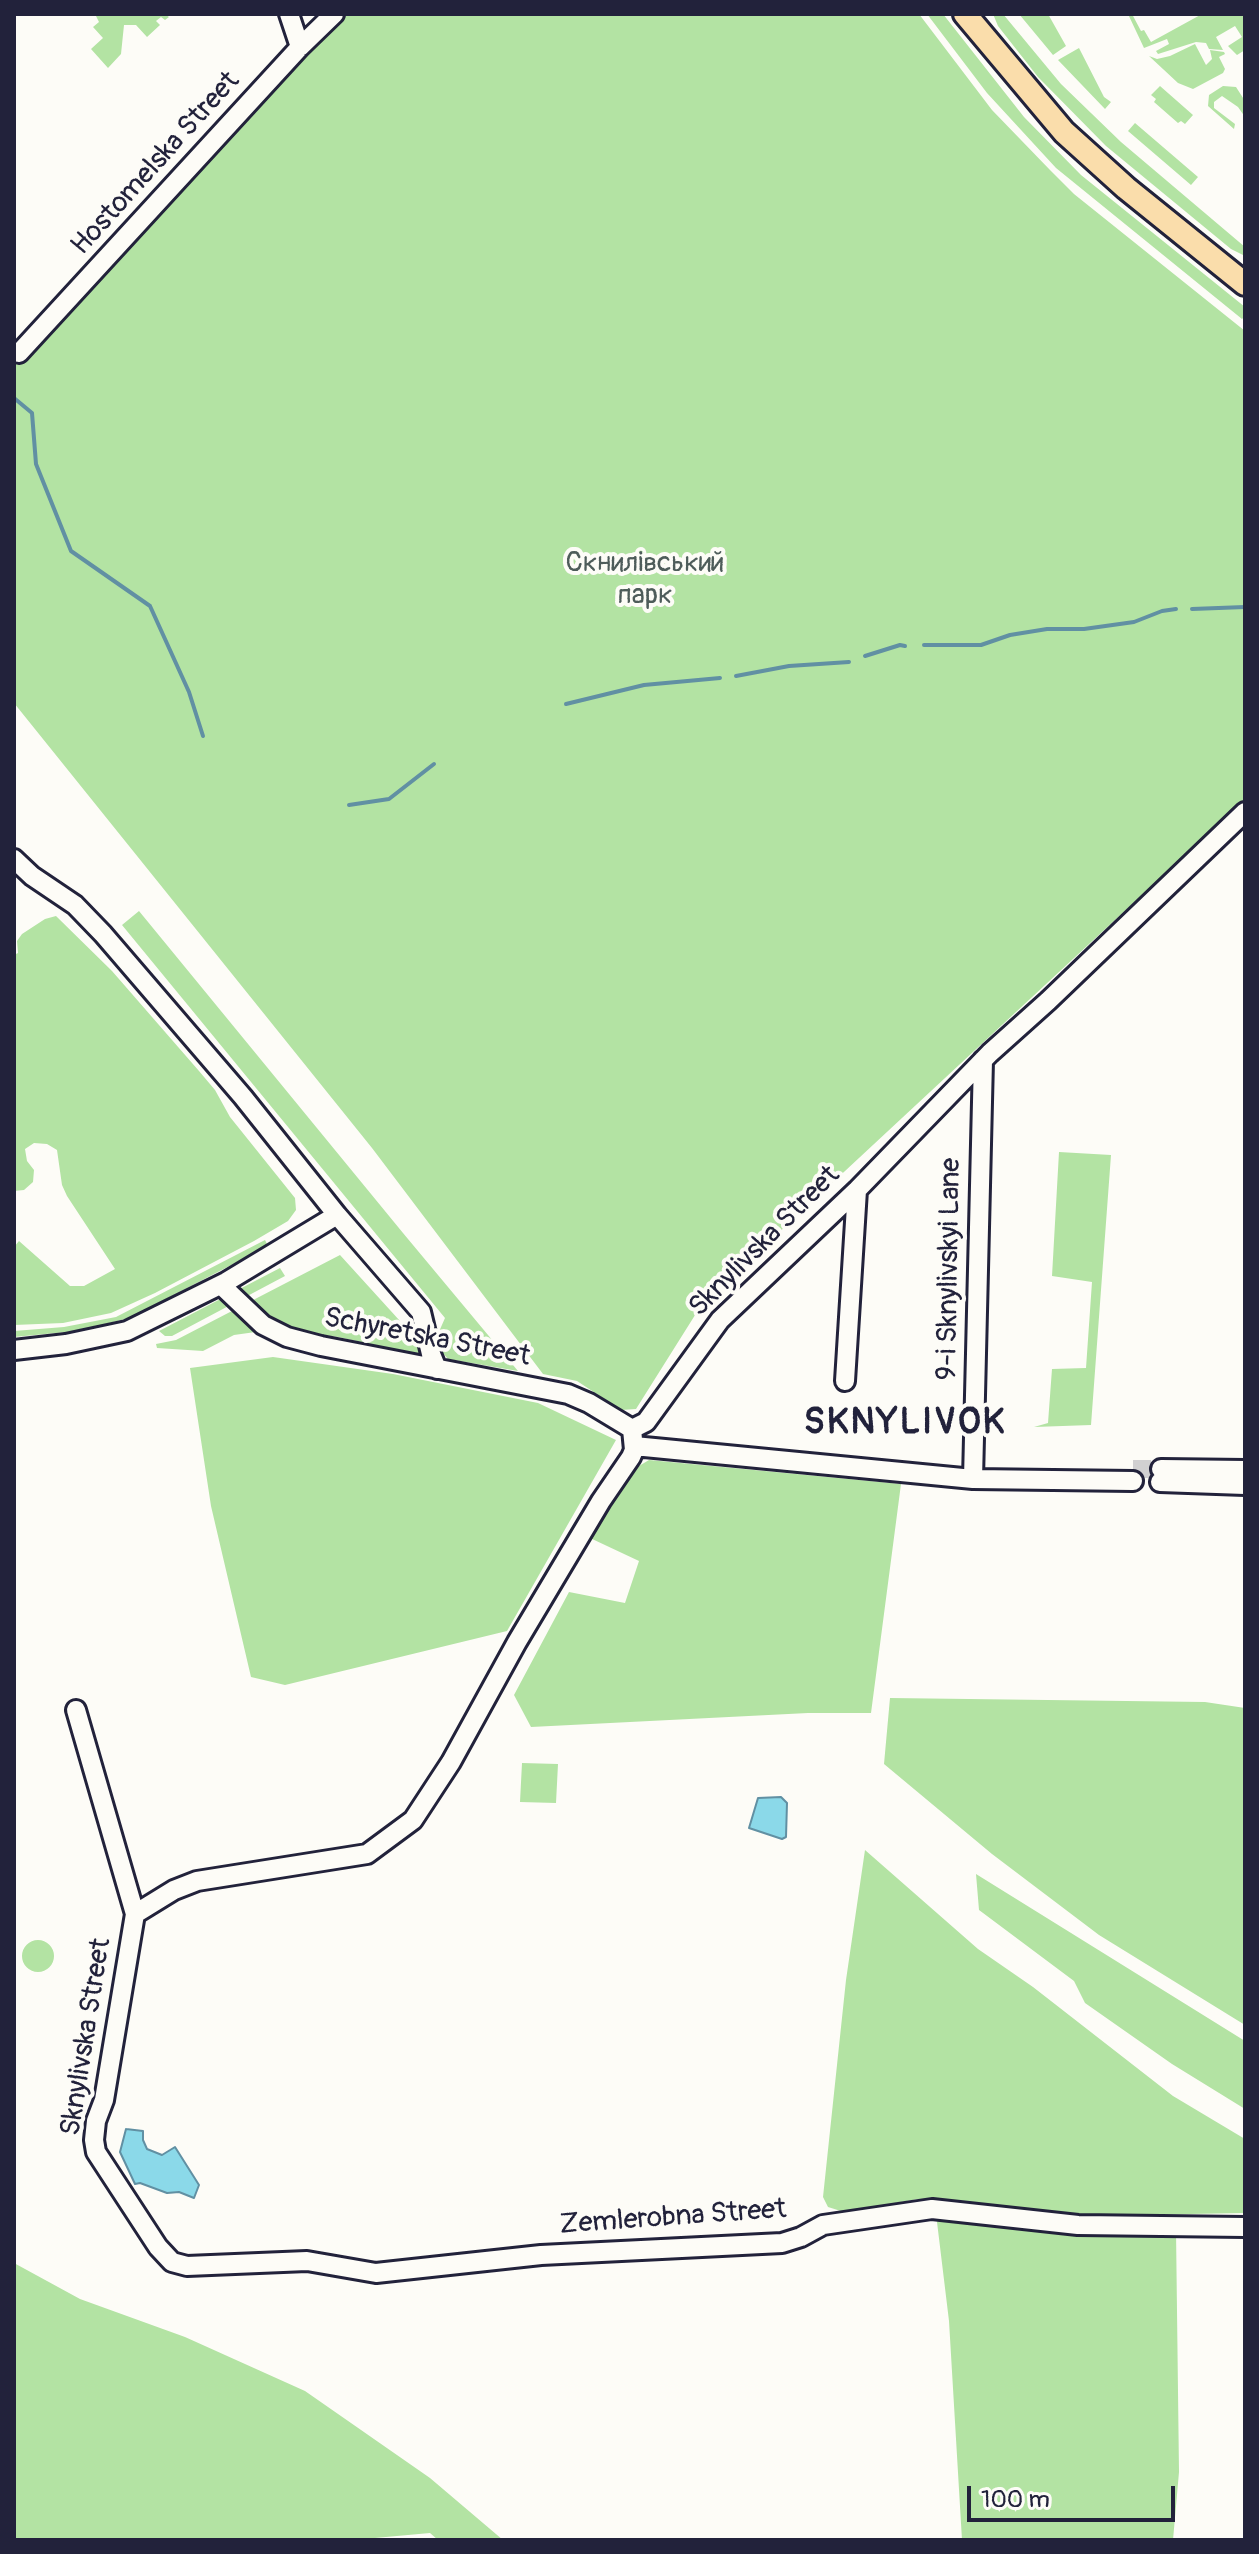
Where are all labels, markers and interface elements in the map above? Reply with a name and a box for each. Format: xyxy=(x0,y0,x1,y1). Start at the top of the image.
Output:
street label: Hostomelska Street xyxy=(65,65,247,263)
park label: Скнилівський парк xyxy=(565,547,725,613)
street label: 9-i Sknylivskyi Lane xyxy=(931,1157,969,1381)
street label: Sknylivska Street xyxy=(683,1160,847,1324)
street label: Schyretska Street xyxy=(321,1302,533,1374)
district label: SKNYLIVOK xyxy=(804,1402,1006,1446)
street label: Sknylivska Street xyxy=(55,1936,119,2138)
street label: Zemlerobna Street xyxy=(559,2193,787,2243)
scale bar xyxy=(971,2470,1179,2520)
text: 100 m xyxy=(981,2485,1050,2514)

